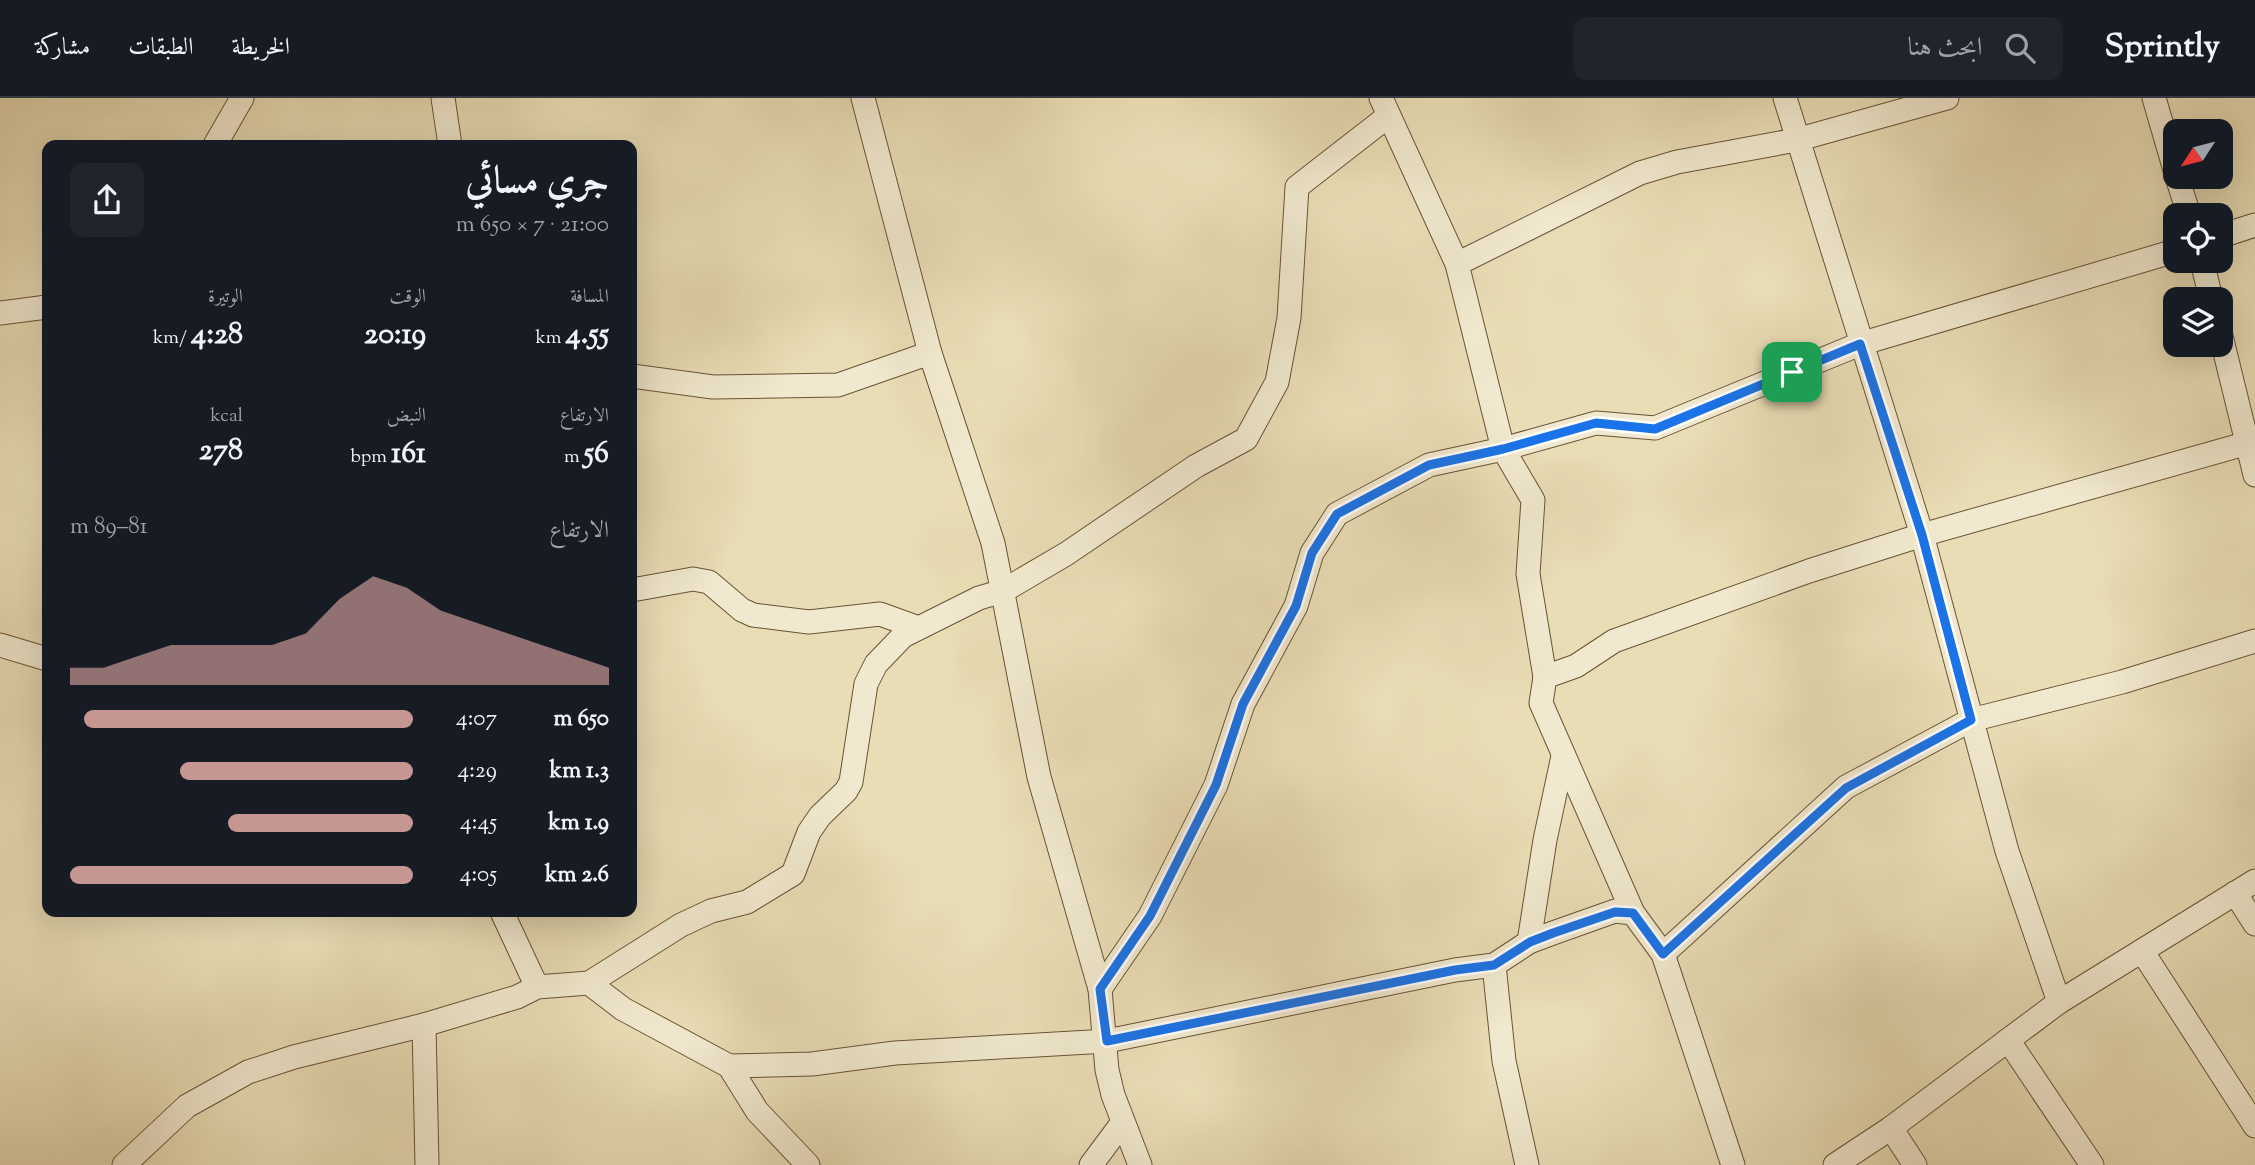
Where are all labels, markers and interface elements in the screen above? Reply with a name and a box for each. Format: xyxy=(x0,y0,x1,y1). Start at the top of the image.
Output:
search box xyxy=(1573,17,2063,80)
text: Sprintly xyxy=(2105,24,2220,72)
icon: search xyxy=(2001,29,2039,67)
text: ابحث هنا xyxy=(1908,30,1983,67)
text: مشاركة xyxy=(35,31,90,65)
text: الطبقات xyxy=(128,31,194,65)
text: الخريطة xyxy=(232,31,290,65)
north arrow xyxy=(2163,119,2233,189)
map controls xyxy=(2163,119,2233,357)
text: جري مسائي xyxy=(466,156,609,210)
button: share xyxy=(70,163,144,237)
button: locate xyxy=(2163,203,2233,273)
text: 21:00 · 7 × 650 m xyxy=(456,209,609,242)
text: الوتيرة xyxy=(208,284,243,311)
text: الوقت xyxy=(390,284,426,311)
text: المسافة xyxy=(570,284,609,311)
button: layers xyxy=(2163,287,2233,357)
text: 4:28 xyxy=(191,314,243,357)
text: 20:19 xyxy=(364,314,426,357)
text: 4.55 xyxy=(566,314,609,357)
text: /km xyxy=(153,325,191,352)
text: km xyxy=(535,325,566,352)
pin xyxy=(1762,342,1822,402)
icon: arrive xyxy=(1773,353,1811,391)
text: kcal xyxy=(210,403,243,430)
text: النبض xyxy=(387,403,426,430)
text: الارتفاع xyxy=(560,403,609,430)
text: 278 xyxy=(199,430,243,473)
text: 161 xyxy=(391,433,426,476)
text: 56 xyxy=(584,433,609,476)
text: bpm xyxy=(350,444,391,471)
text: m xyxy=(564,444,584,471)
text: 81–89 m xyxy=(70,511,147,544)
text: الارتفاع xyxy=(549,515,609,548)
text: 4:07 xyxy=(456,703,497,736)
text: 650 m xyxy=(554,703,609,736)
text: 4:29 xyxy=(457,755,497,788)
text: 1.3 km xyxy=(550,755,609,788)
text: 4:45 xyxy=(460,807,497,840)
text: 1.9 km xyxy=(548,807,609,840)
text: 4:05 xyxy=(460,859,497,892)
text: 2.6 km xyxy=(545,859,609,892)

